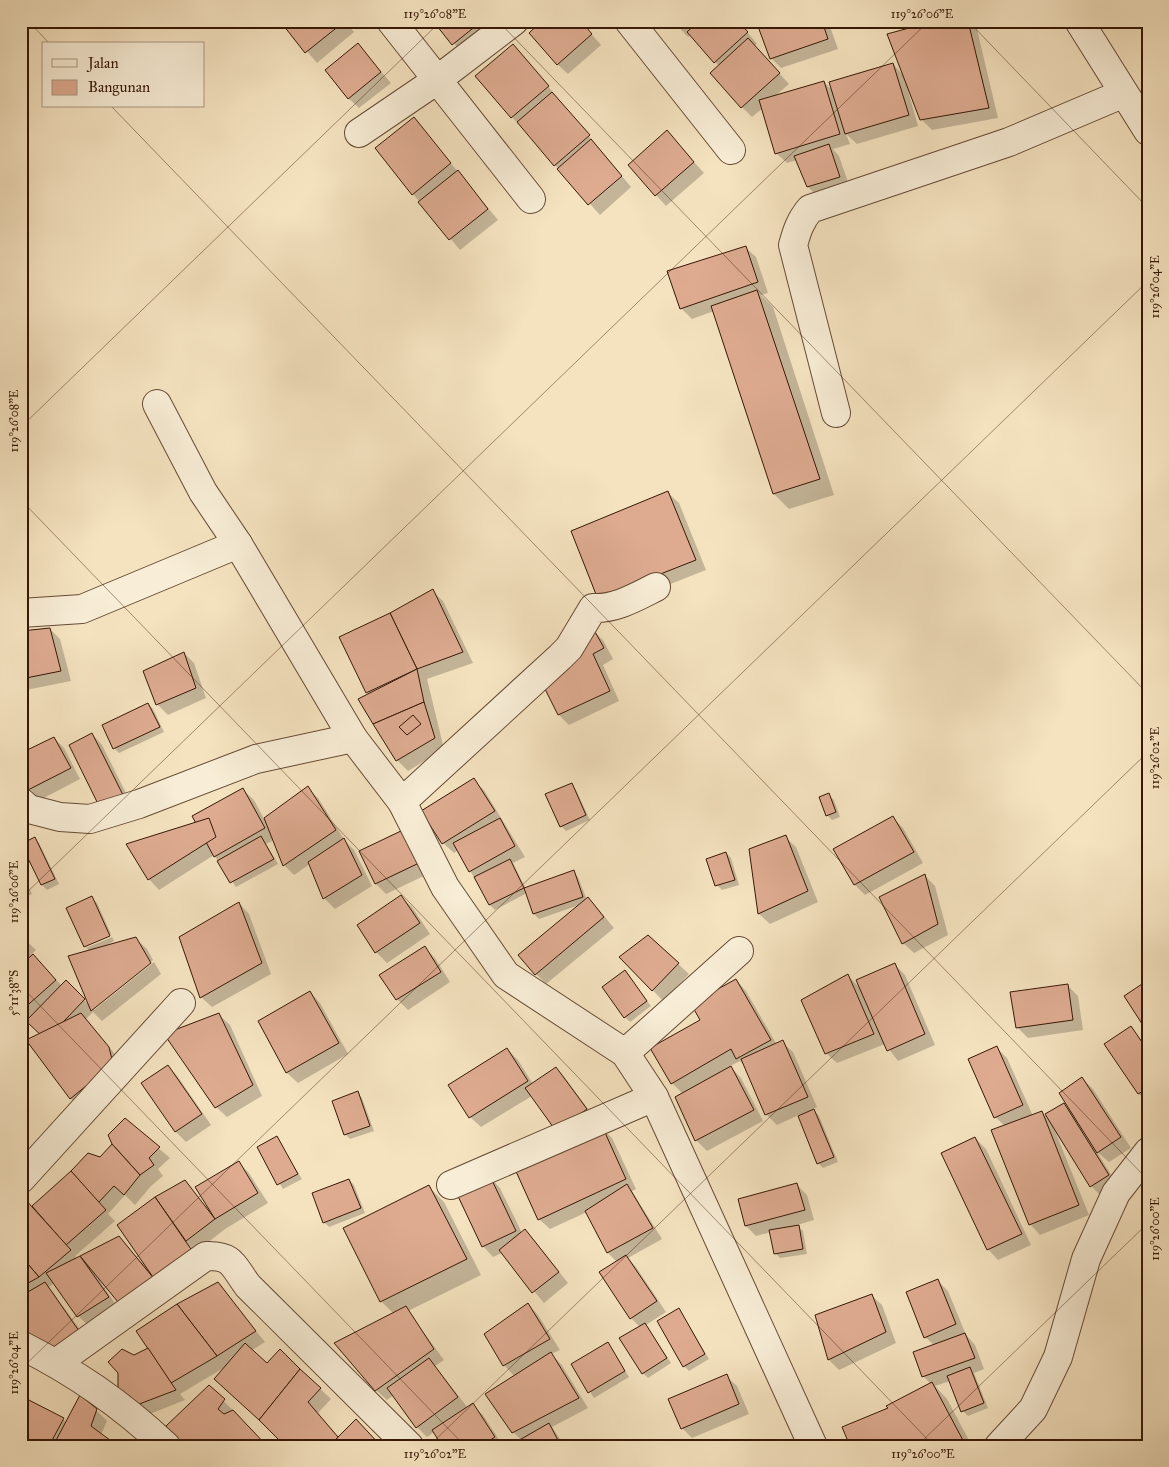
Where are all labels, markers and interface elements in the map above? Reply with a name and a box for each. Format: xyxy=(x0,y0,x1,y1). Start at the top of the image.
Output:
text: 119°26'08"E xyxy=(404,7,467,21)
text: 119°26'06"E xyxy=(891,7,954,21)
legend xyxy=(42,42,205,108)
text: Jalan xyxy=(86,54,119,73)
text: Bangunan xyxy=(88,78,150,96)
text: 119°26'04"E xyxy=(1148,255,1162,319)
text: 119°26'08"E xyxy=(7,389,21,452)
text: 119°26'02"E xyxy=(1148,726,1162,789)
text: 119°26'06"E xyxy=(7,860,21,923)
text: 5°11'38"S xyxy=(7,970,21,1016)
text: 119°26'00"E xyxy=(1148,1197,1162,1261)
text: 119°26'04"E xyxy=(7,1331,21,1395)
text: 119°26'02"E xyxy=(404,1447,467,1461)
text: 119°26'00"E xyxy=(891,1447,955,1461)

